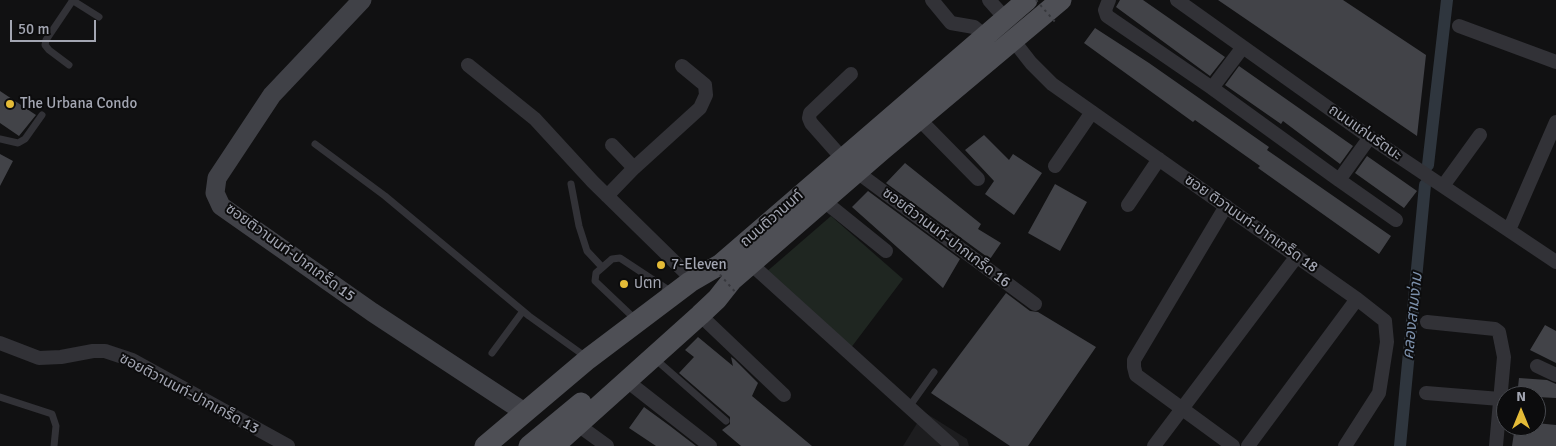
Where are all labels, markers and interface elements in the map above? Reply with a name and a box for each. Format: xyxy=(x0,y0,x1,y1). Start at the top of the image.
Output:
scale bar xyxy=(12,10,99,42)
text: 50 m xyxy=(18,20,49,38)
place label: The Urbana Condo xyxy=(20,95,137,113)
marker: The Urbana Condo xyxy=(4,98,16,110)
street label: ถนนแก่นรัตนะ xyxy=(1325,101,1405,165)
street label: ซอย ติวานนท์-ปากเกร็ด 18 xyxy=(1181,171,1321,277)
street label: ซอยติวานนท์-ปากเกร็ด 16 xyxy=(879,184,1013,292)
street label: ถนนติวานนท์ xyxy=(737,187,807,251)
street label: ซอยติวานนท์-ปากเกร็ด 15 xyxy=(222,200,358,306)
place label: 7-Eleven xyxy=(671,256,727,274)
marker: 7-Eleven xyxy=(655,259,667,271)
water label: คลองสามง่าม xyxy=(1399,272,1427,360)
place label: ปตท xyxy=(634,275,662,293)
marker: ปตท xyxy=(618,278,630,290)
street label: ซอยติวานนท์-ปากเกร็ด 13 xyxy=(116,350,262,438)
north arrow xyxy=(1496,386,1546,436)
text: N xyxy=(1516,388,1526,405)

